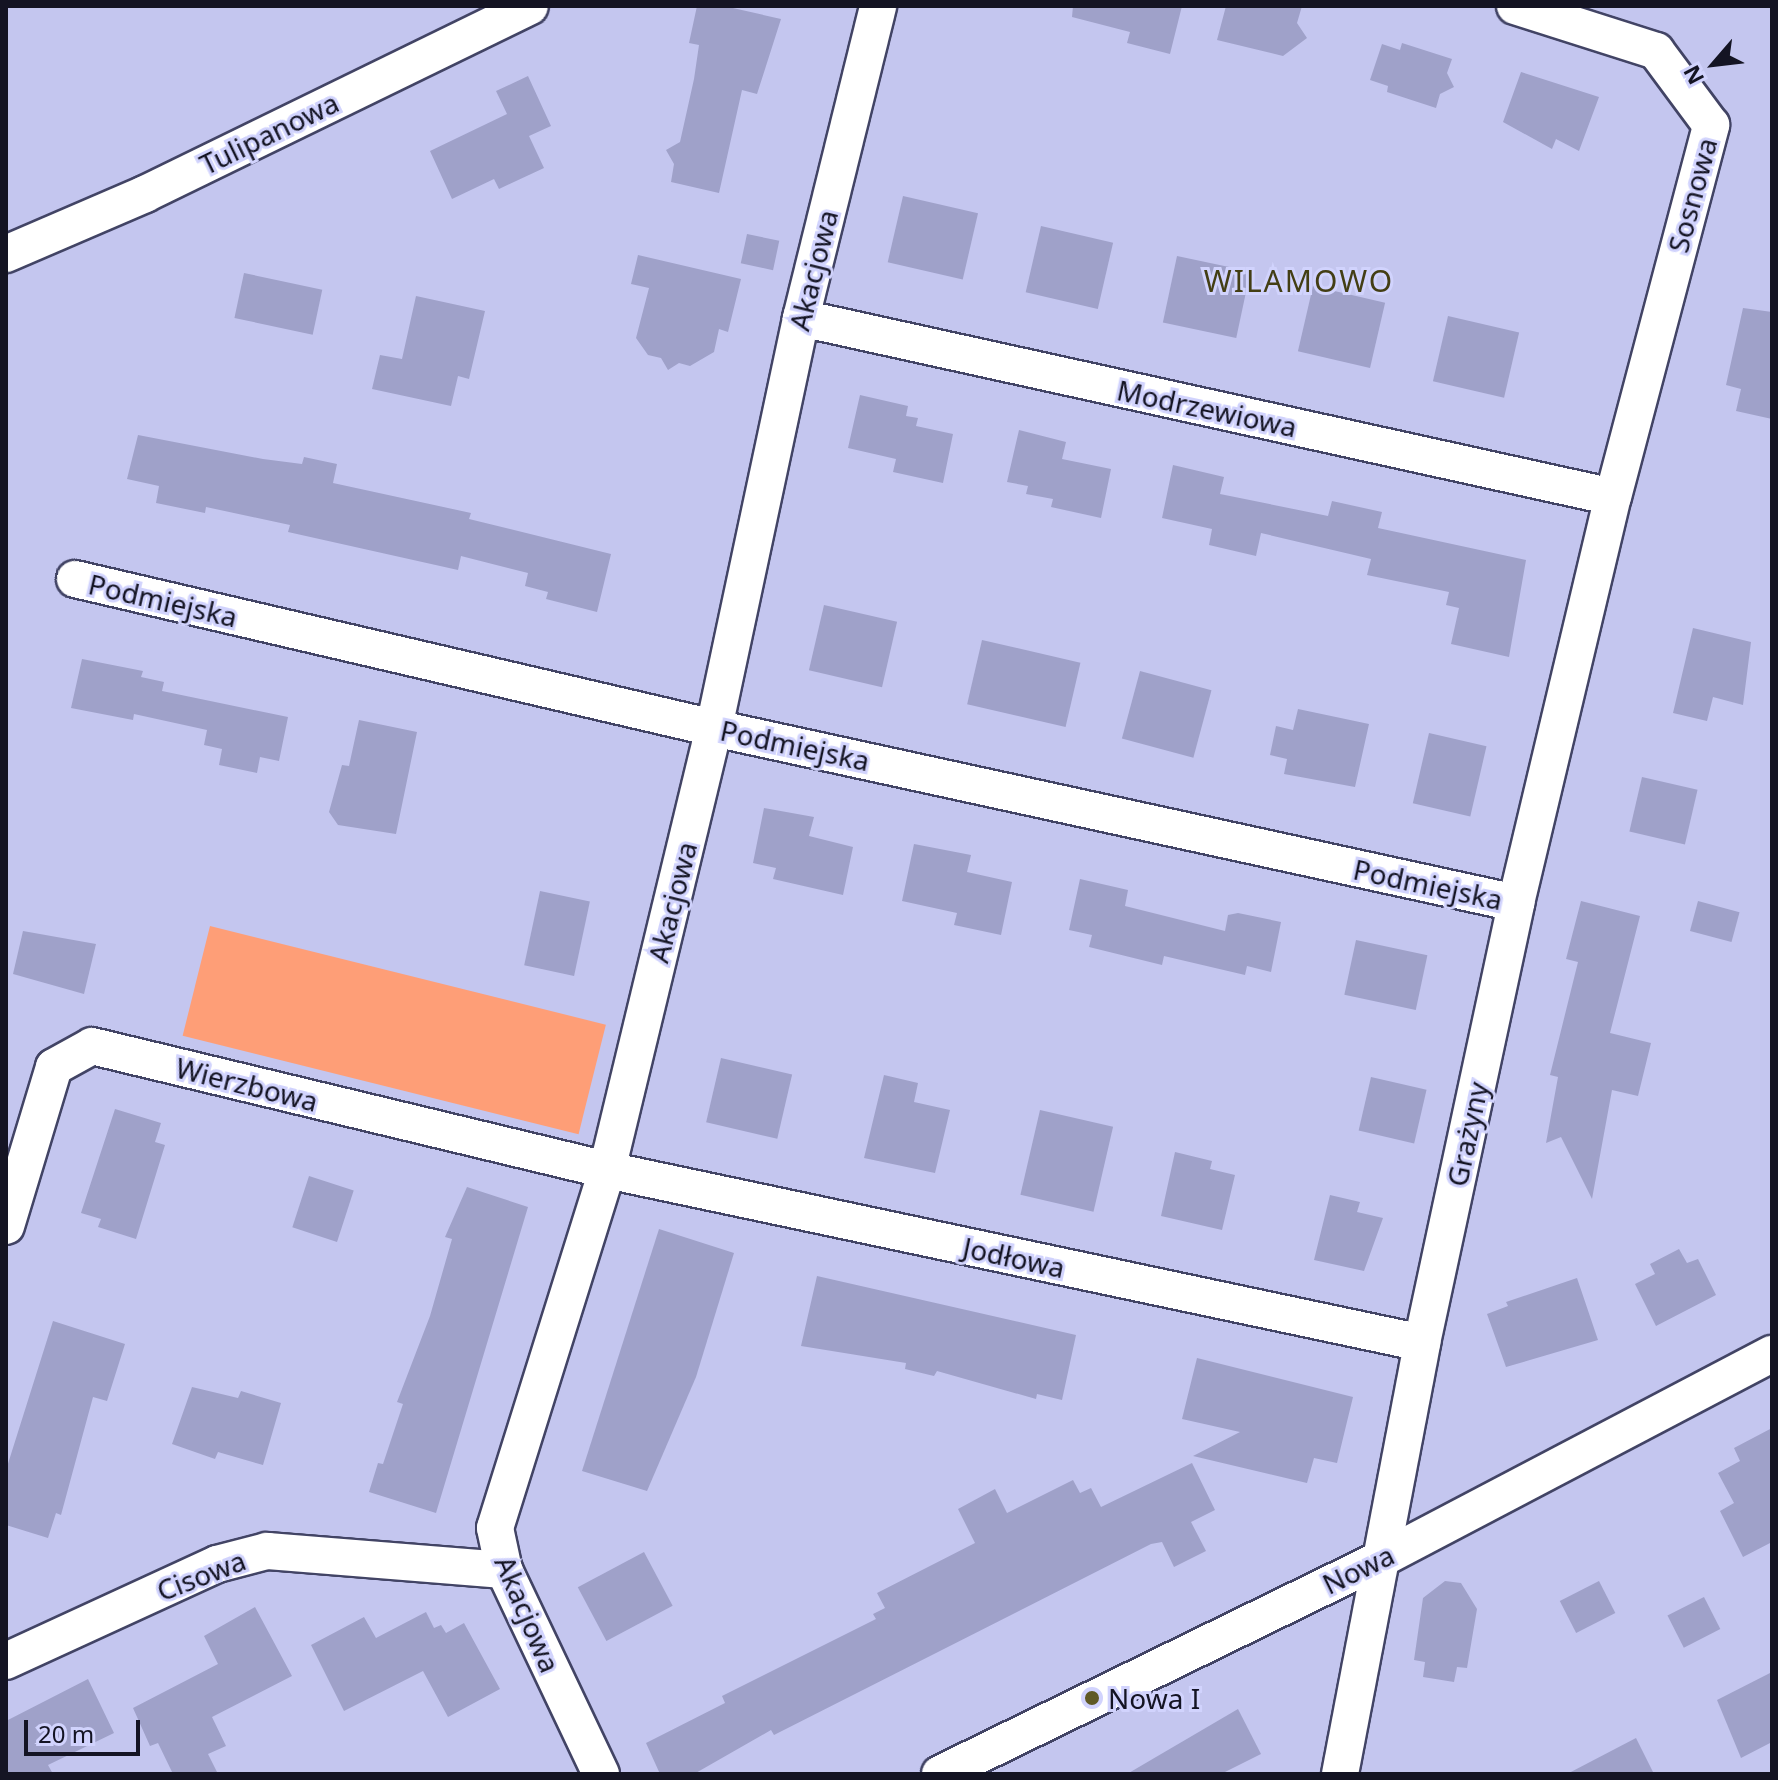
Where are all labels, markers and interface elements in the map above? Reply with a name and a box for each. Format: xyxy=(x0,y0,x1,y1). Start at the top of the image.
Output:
north arrow xyxy=(1674,24,1754,104)
text: N xyxy=(1675,60,1710,90)
street label: Tulipanowa xyxy=(194,85,344,181)
street label: Sosnowa xyxy=(1661,134,1723,256)
street label: Akacjowa xyxy=(782,206,844,334)
district label: WILAMOWO xyxy=(1204,263,1394,299)
street label: Modrzewiowa xyxy=(1114,373,1300,443)
street label: Podmiejska xyxy=(85,567,241,633)
street label: Podmiejska xyxy=(717,713,873,777)
street label: Akacjowa xyxy=(641,838,703,966)
street label: Podmiejska xyxy=(1350,852,1506,916)
street label: Wierzbowa xyxy=(173,1050,321,1118)
street label: Grażyny xyxy=(1440,1079,1494,1189)
street label: Jodłowa xyxy=(960,1230,1068,1284)
street label: Nowa xyxy=(1317,1537,1399,1601)
street label: Cisowa xyxy=(152,1543,250,1607)
street label: Akacjowa xyxy=(488,1551,568,1677)
place label: Nowa I xyxy=(1108,1681,1200,1715)
marker: Nowa I xyxy=(1083,1689,1101,1707)
scale bar xyxy=(28,1704,144,1754)
text: 20 m xyxy=(38,1717,94,1750)

